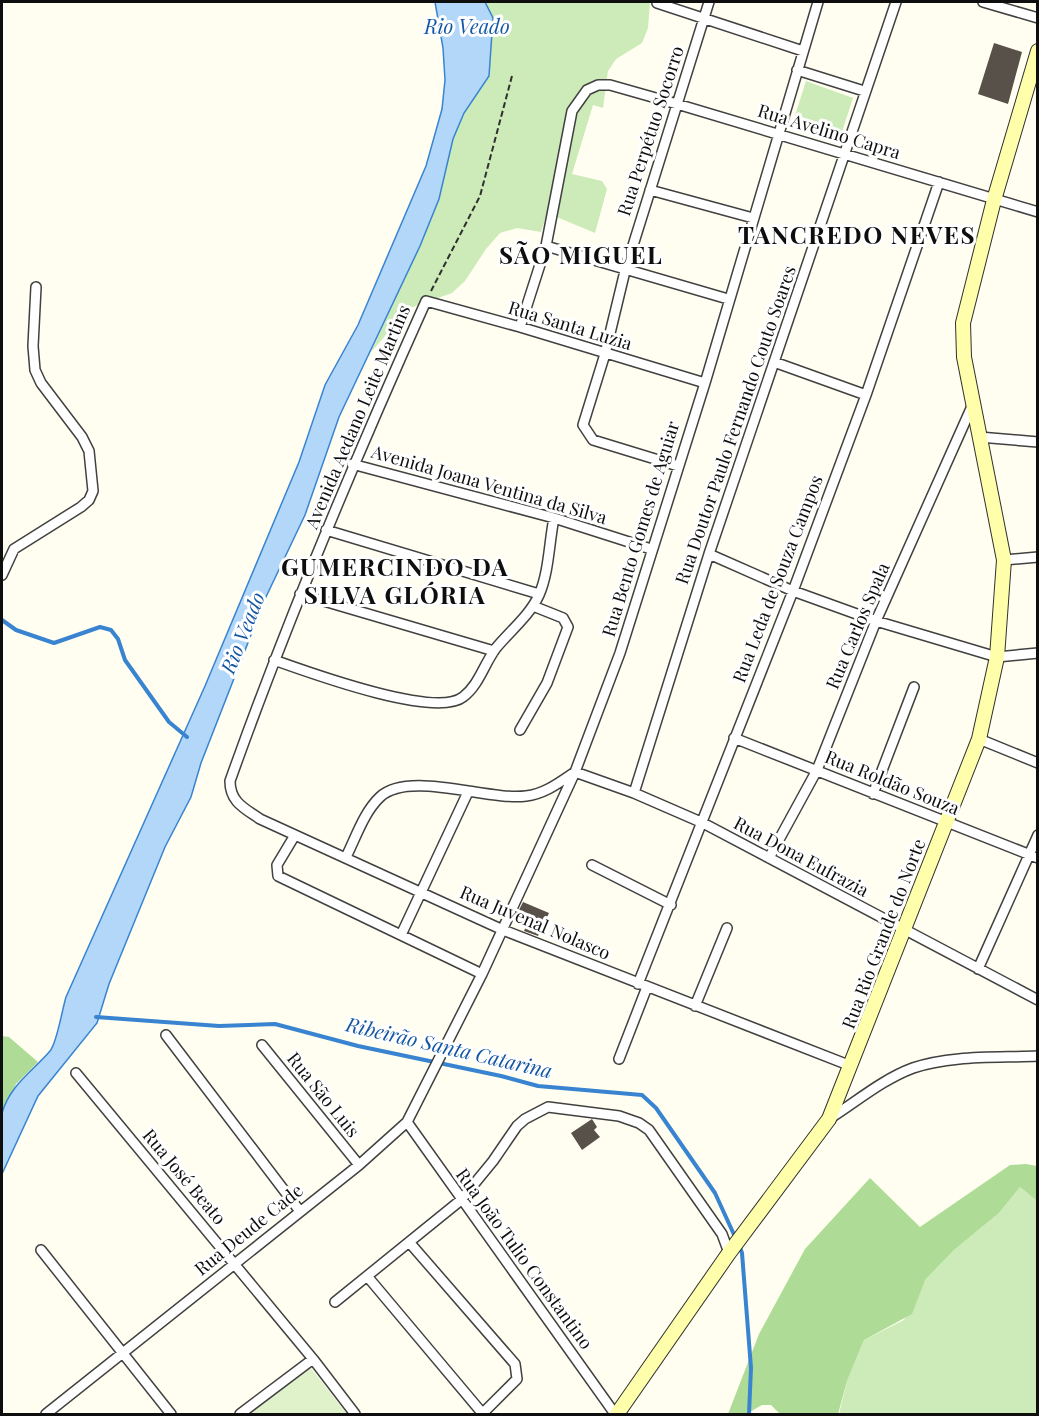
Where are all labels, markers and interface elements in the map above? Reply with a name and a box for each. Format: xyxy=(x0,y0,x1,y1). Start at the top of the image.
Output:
water label: Rio Veado xyxy=(423,12,510,39)
street label: Rua Perpétuo Socorro xyxy=(611,43,689,219)
street label: Rua Avelino Capra xyxy=(755,98,904,164)
district label: TANCREDO NEVES xyxy=(738,218,976,250)
district label: SÃO MIGUEL xyxy=(499,238,663,270)
street label: Rua Doutor Paulo Fernando Couto Soares xyxy=(669,262,801,587)
street label: Rua Santa Luzia xyxy=(505,295,635,355)
street label: Avenida Aedano Leite Martins xyxy=(299,301,415,533)
street label: Rua Bento Gomes de Aguiar xyxy=(596,418,684,639)
street label: Avenida Joana Ventina da Silva xyxy=(368,439,610,529)
street label: Rua Leda de Souza Campos xyxy=(726,471,828,686)
district label: GUMERCINDO DA SILVA GLÓRIA xyxy=(281,550,509,610)
street label: Rua Carlos Spala xyxy=(820,559,895,692)
water label: Rio Veado xyxy=(213,588,270,678)
street label: Rua Roldão Souza xyxy=(822,744,963,820)
street label: Rua Dona Eufrazia xyxy=(730,810,873,902)
street label: Rua Rio Grande do Norte xyxy=(836,835,930,1032)
street label: Rua Juvenal Nolasco xyxy=(456,880,614,965)
water label: Ribeirão Santa Catarina xyxy=(343,1009,555,1083)
street label: Rua São Luis xyxy=(282,1047,365,1142)
street label: Rua José Beato xyxy=(138,1123,232,1229)
street label: Rua João Tulio Constantino xyxy=(451,1163,599,1354)
street label: Rua Deude Cade xyxy=(189,1178,308,1280)

